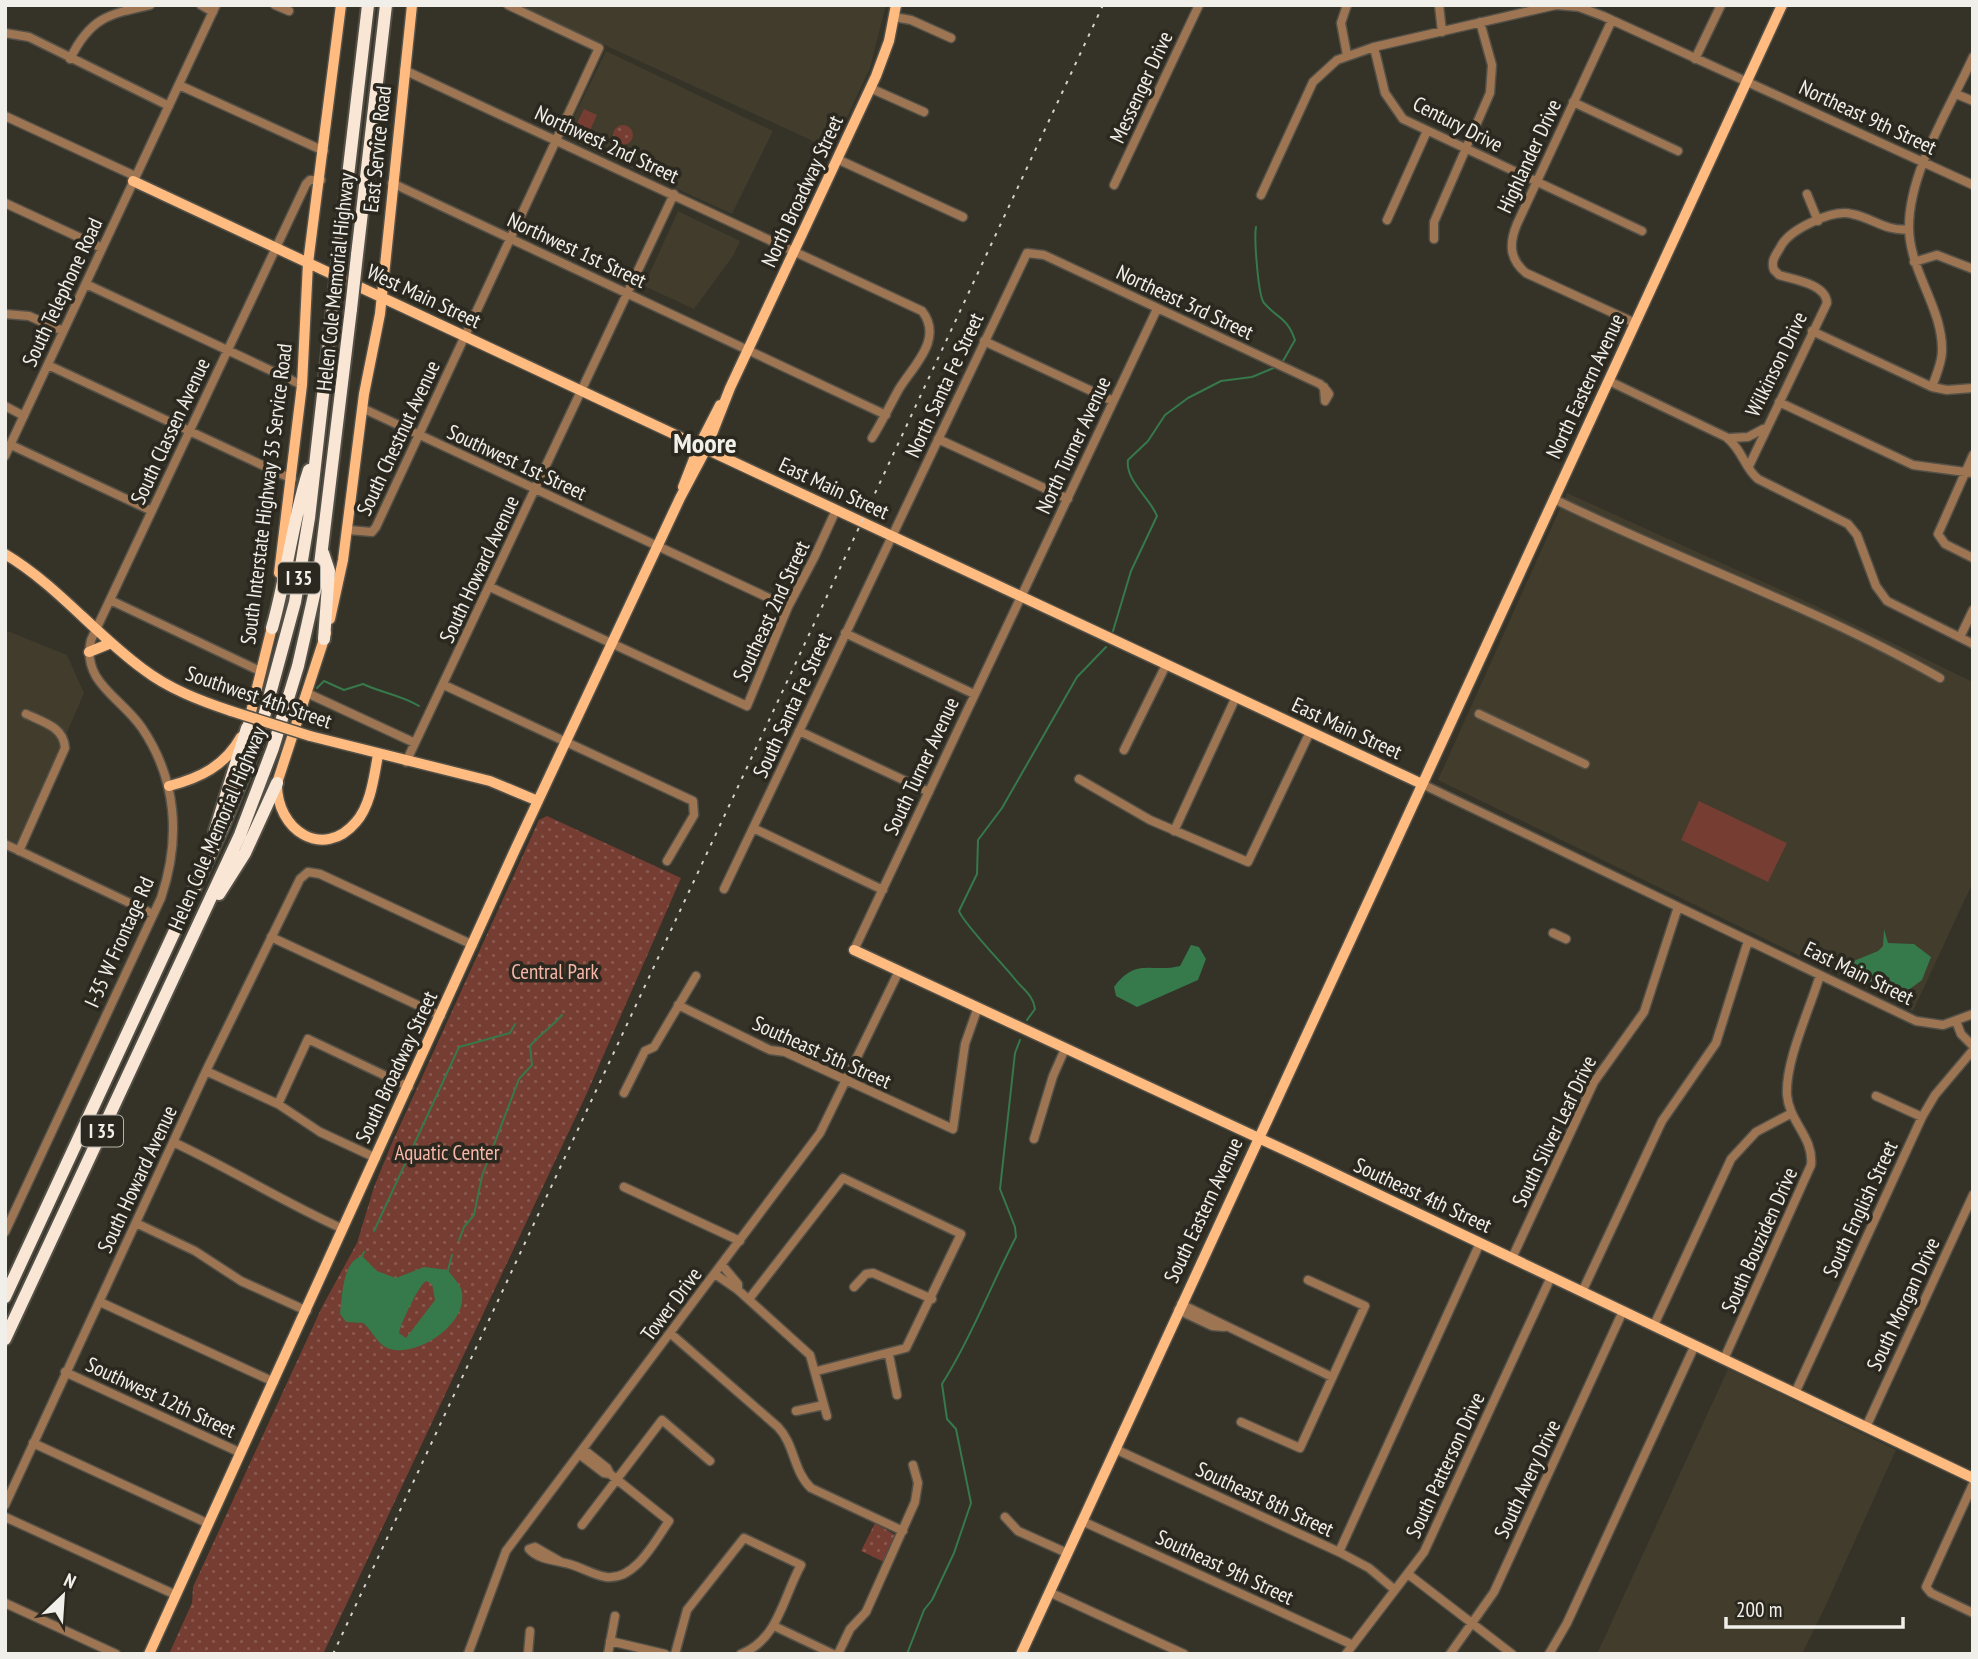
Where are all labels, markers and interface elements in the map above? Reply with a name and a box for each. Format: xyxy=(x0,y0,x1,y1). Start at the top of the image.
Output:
street label: Messenger Drive xyxy=(1103,27,1179,147)
street label: Northeast 9th Street xyxy=(1795,73,1941,161)
street label: East Service Road xyxy=(357,84,397,214)
street label: Century Drive xyxy=(1408,90,1508,158)
street label: Highlander Drive xyxy=(1491,95,1567,217)
street label: Northwest 2nd Street xyxy=(531,99,683,189)
street label: North Broadway Street xyxy=(755,111,849,271)
street label: Helen Cole Memorial Highway xyxy=(310,172,360,392)
street label: Northwest 1st Street xyxy=(503,206,651,294)
street label: South Telephone Road xyxy=(16,213,108,371)
street label: West Main Street xyxy=(363,258,486,334)
street label: Northeast 3rd Street xyxy=(1112,258,1258,346)
street label: Wilkinson Drive xyxy=(1739,307,1813,421)
street label: North Santa Fe Street xyxy=(899,308,989,462)
street label: North Eastern Avenue xyxy=(1540,309,1630,463)
street label: South Interstate Highway 35 Service Road xyxy=(234,342,298,646)
street label: South Classen Avenue xyxy=(124,353,216,509)
street label: South Chestnut Avenue xyxy=(350,356,446,520)
street label: North Turner Avenue xyxy=(1029,372,1117,518)
street label: Southwest 1st Street xyxy=(443,418,591,506)
district label: Moore xyxy=(673,424,737,461)
street label: East Main Street xyxy=(775,451,893,525)
street label: South Howard Avenue xyxy=(433,491,525,647)
street label: Southeast 2nd Street xyxy=(727,536,816,686)
road number: I 35 xyxy=(278,562,320,594)
street label: South Santa Fe Street xyxy=(747,628,838,782)
street label: Southwest 4th Street xyxy=(182,659,336,735)
street label: East Main Street xyxy=(1288,691,1406,765)
street label: South Turner Avenue xyxy=(877,693,965,839)
street label: Helen Cole Memorial Highway xyxy=(162,722,272,934)
street label: I-35 W Frontage Rd xyxy=(78,872,160,1012)
street label: East Main Street xyxy=(1800,935,1918,1011)
park label: Central Park xyxy=(511,958,599,985)
street label: South Broadway Street xyxy=(349,986,443,1147)
street label: Southeast 5th Street xyxy=(748,1009,896,1095)
street label: South Silver Leaf Drive xyxy=(1506,1051,1602,1211)
street label: South Howard Avenue xyxy=(91,1101,183,1257)
road number: I 35 xyxy=(81,1116,123,1147)
street label: South Eastern Avenue xyxy=(1158,1133,1248,1287)
street label: South English Street xyxy=(1817,1136,1904,1282)
park label: Aquatic Center xyxy=(394,1139,500,1166)
street label: Southeast 4th Street xyxy=(1350,1151,1496,1239)
street label: South Bouziden Drive xyxy=(1715,1163,1803,1317)
street label: South Morgan Drive xyxy=(1860,1233,1946,1375)
street label: Tower Drive xyxy=(635,1262,707,1346)
street label: Southwest 12th Street xyxy=(82,1350,240,1444)
street label: South Patterson Drive xyxy=(1399,1388,1491,1542)
street label: South Avery Drive xyxy=(1488,1415,1566,1543)
street label: Southeast 8th Street xyxy=(1192,1455,1338,1543)
street label: Southeast 9th Street xyxy=(1152,1523,1298,1611)
north arrow xyxy=(28,1561,98,1631)
text: N xyxy=(60,1568,80,1594)
scale bar xyxy=(1726,1586,1903,1630)
text: 200 m xyxy=(1736,1596,1782,1623)

